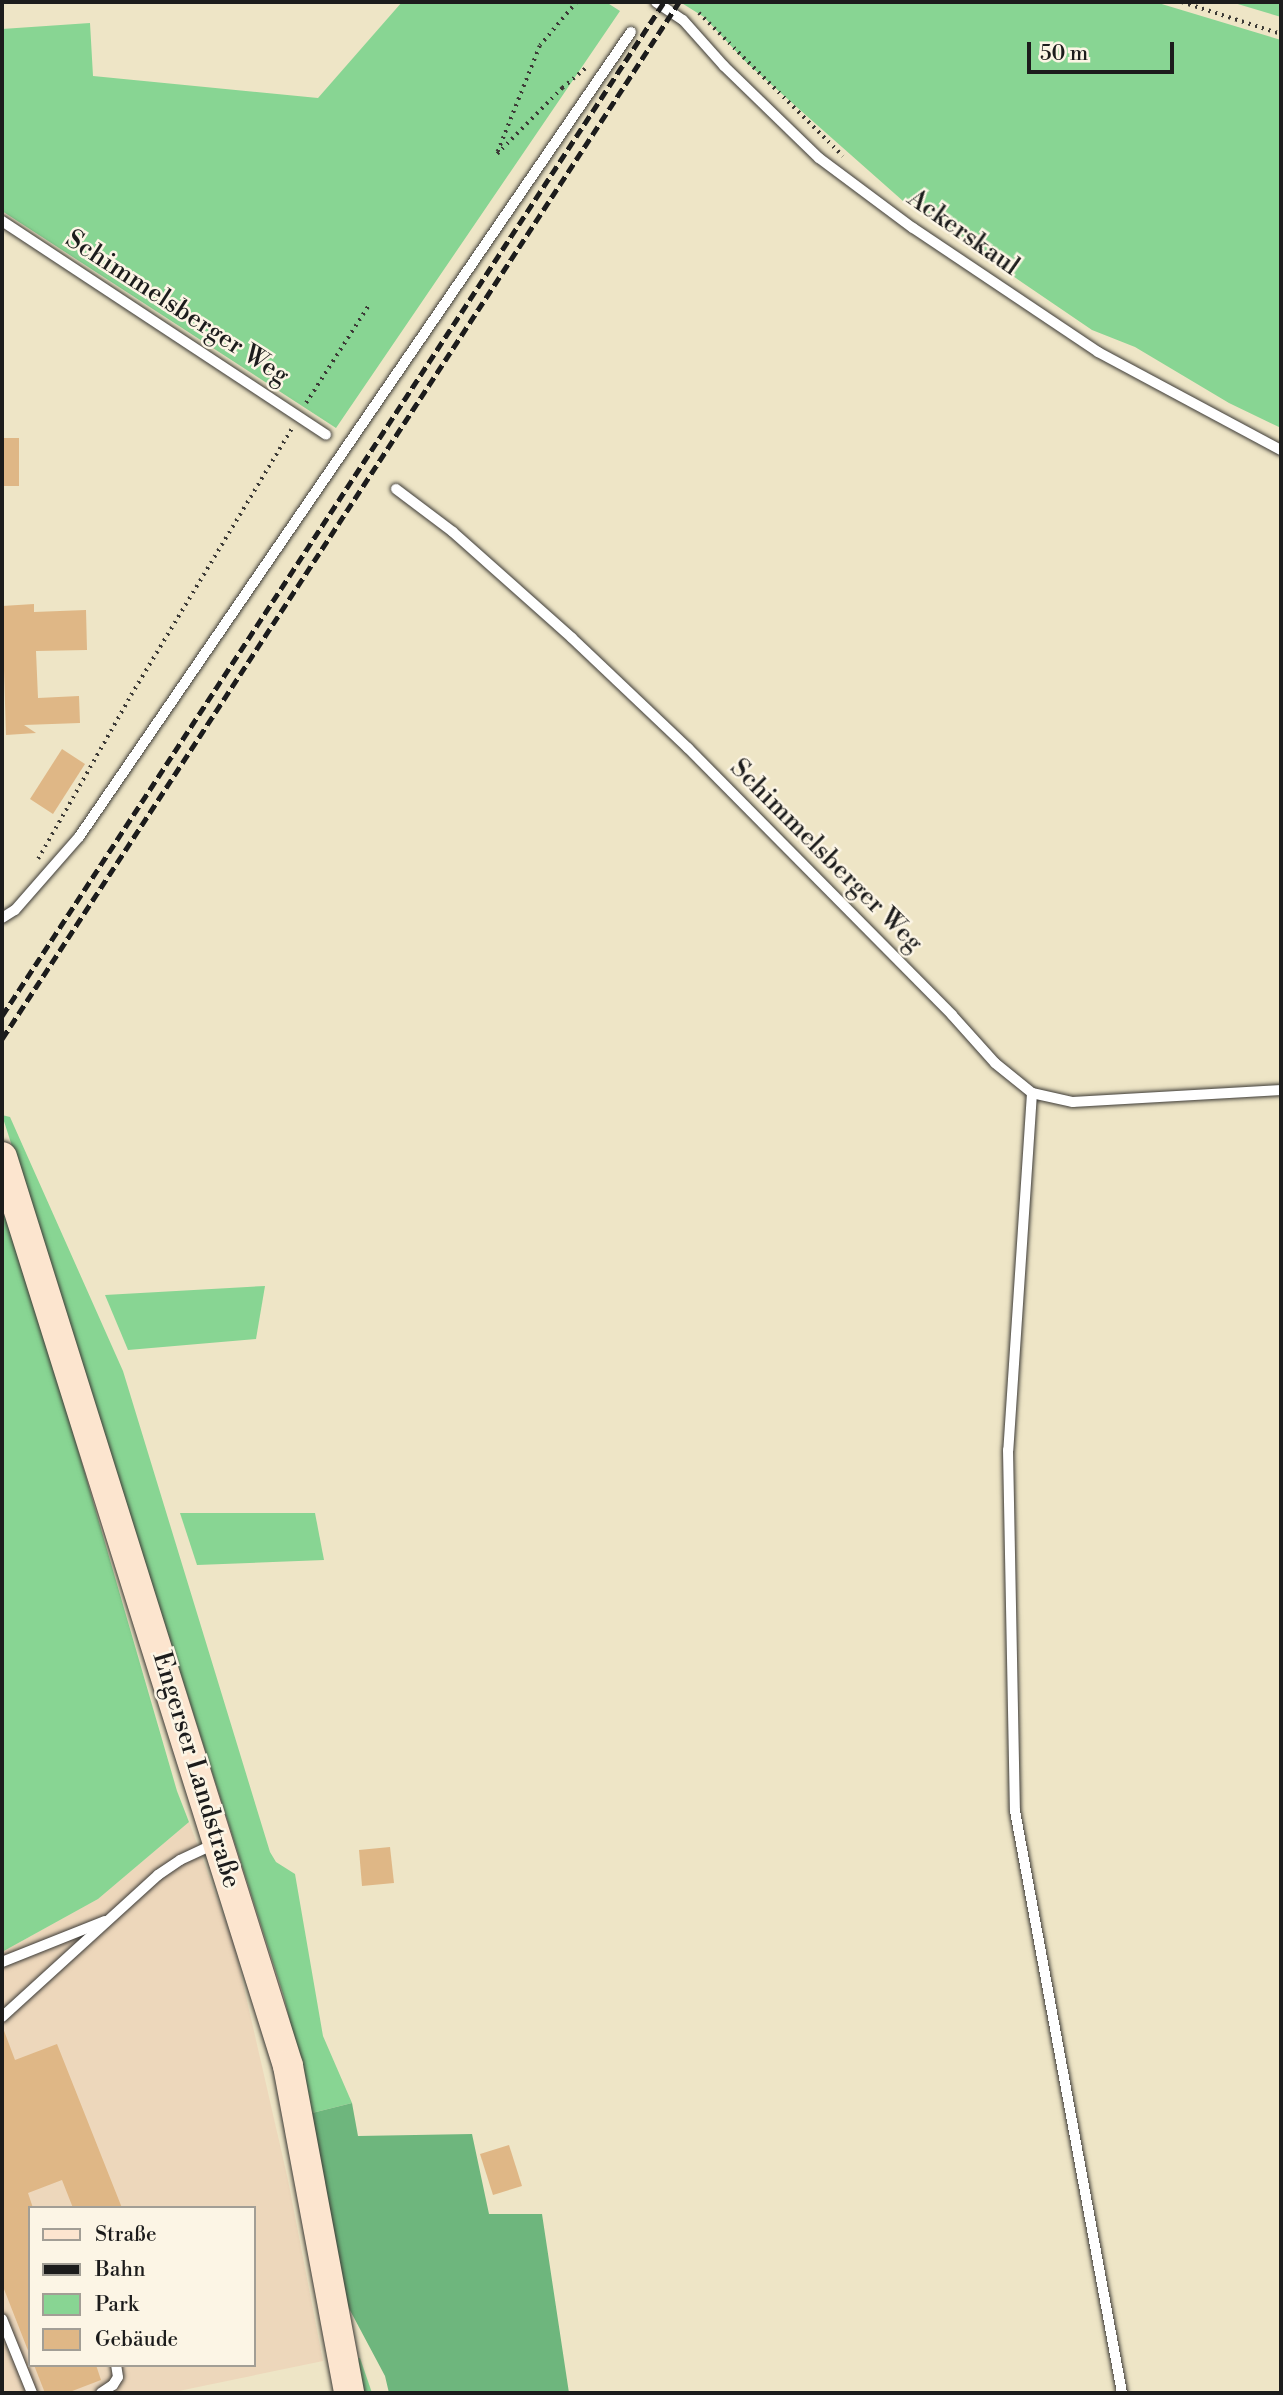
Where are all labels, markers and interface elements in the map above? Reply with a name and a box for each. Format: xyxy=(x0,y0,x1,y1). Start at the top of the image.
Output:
scale bar xyxy=(1031,28,1178,72)
text: 50 m xyxy=(1040,41,1088,67)
street label: Ackerskaul xyxy=(901,183,1025,283)
street label: Schimmelsberger Weg xyxy=(59,224,295,392)
street label: Schimmelsberger Weg xyxy=(723,753,929,959)
street label: Engerser Landstraße xyxy=(145,1648,247,1892)
legend xyxy=(28,2206,256,2367)
text: Straße xyxy=(95,2222,157,2248)
text: Bahn xyxy=(95,2257,145,2283)
text: Park xyxy=(95,2292,139,2318)
text: Gebäude xyxy=(95,2327,178,2353)

